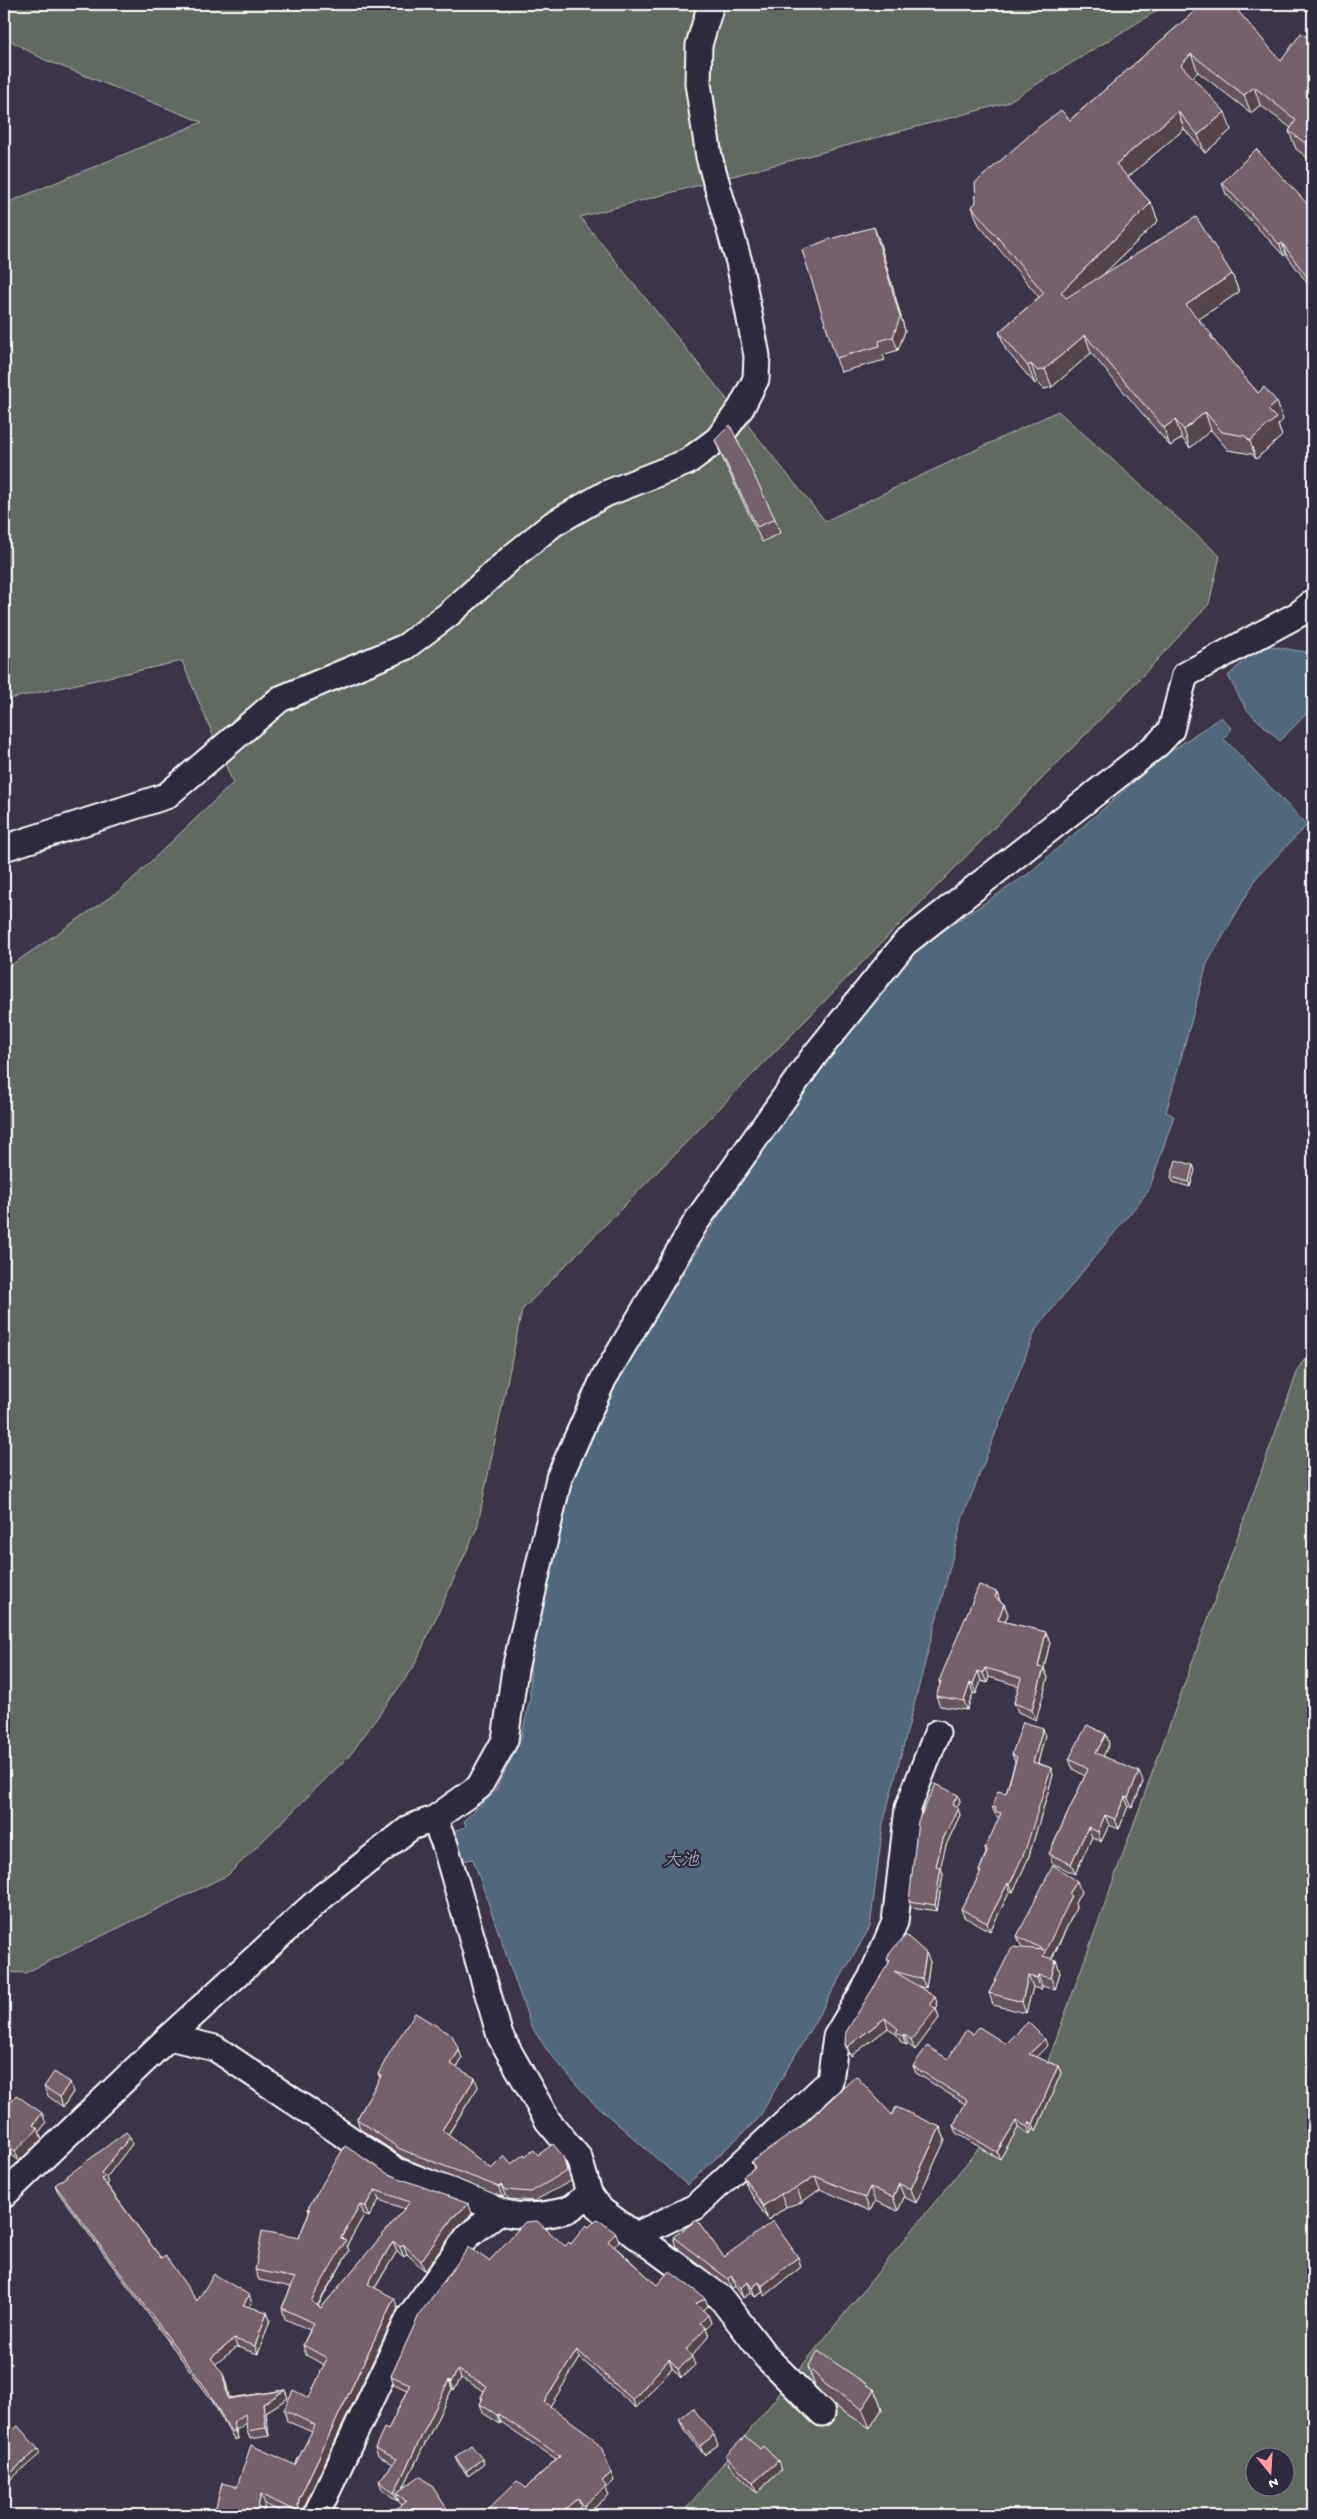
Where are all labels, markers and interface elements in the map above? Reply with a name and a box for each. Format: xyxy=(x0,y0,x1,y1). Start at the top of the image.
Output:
water label: 大池 xyxy=(663,1850,700,1872)
north arrow xyxy=(1244,2446,1294,2496)
text: N xyxy=(1266,2472,1280,2491)

